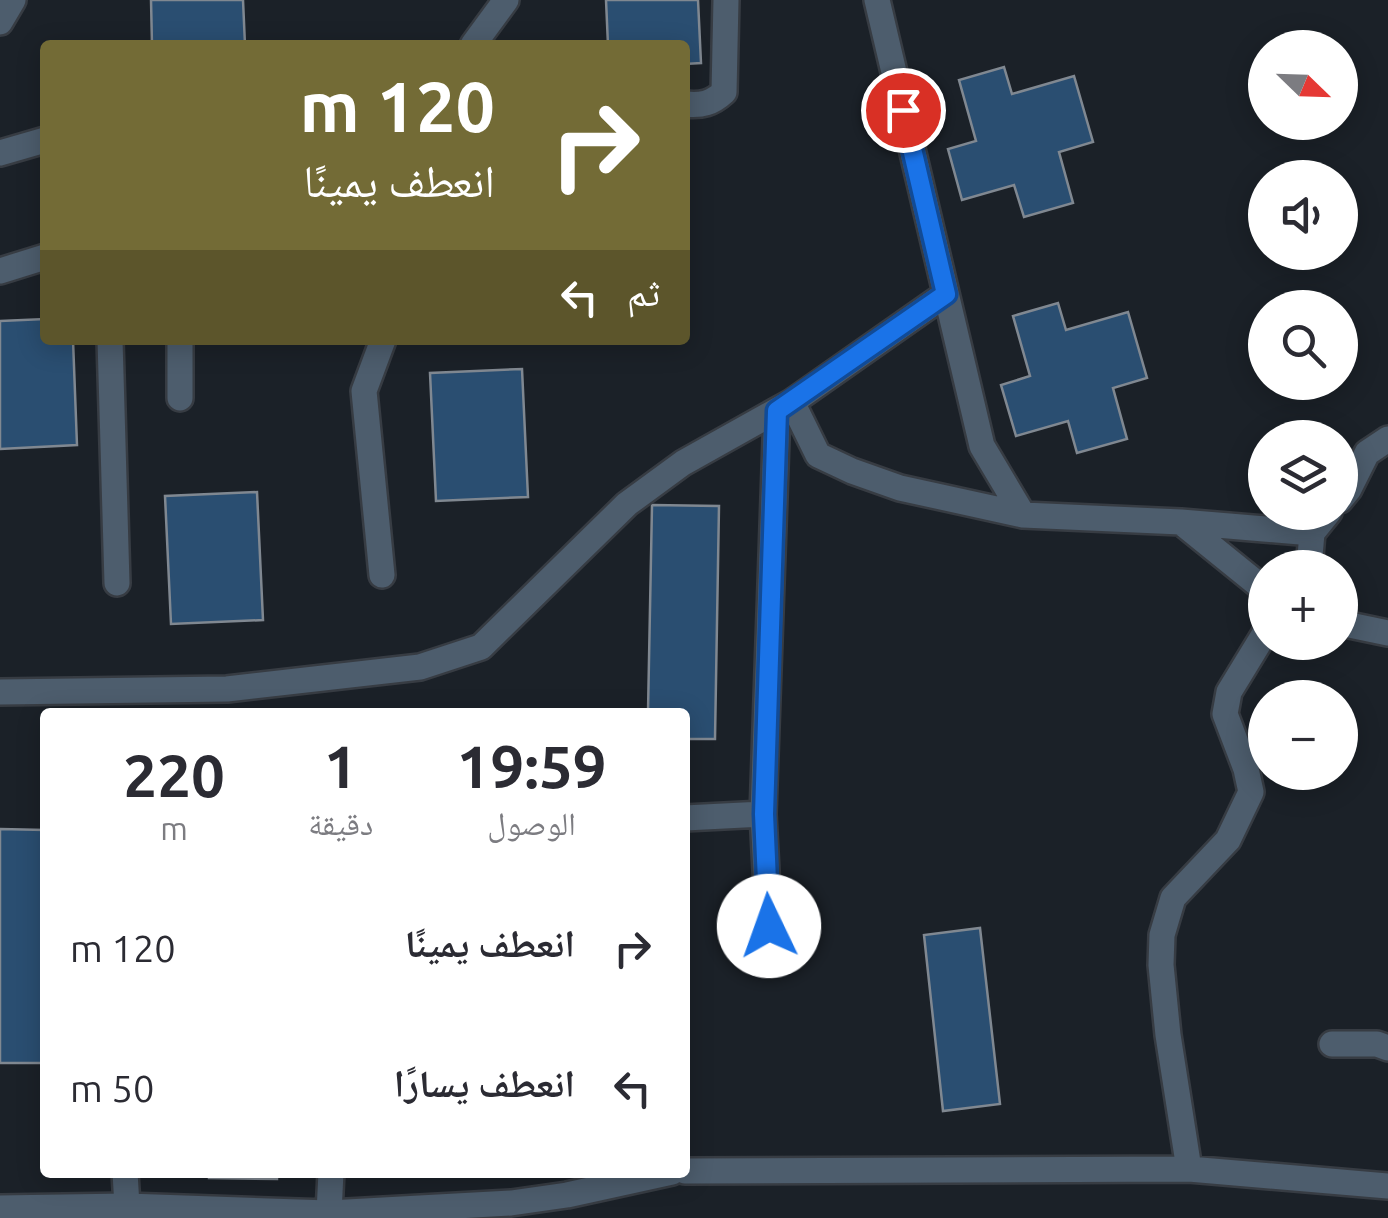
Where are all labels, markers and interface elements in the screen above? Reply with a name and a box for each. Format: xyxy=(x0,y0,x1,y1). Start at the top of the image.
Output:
north arrow xyxy=(1248,30,1358,140)
map controls xyxy=(1248,30,1358,790)
text: 120 m xyxy=(300,67,495,145)
pin xyxy=(861,68,946,153)
icon: right xyxy=(530,80,660,210)
icon: arrive xyxy=(876,83,931,138)
text: انعطف يمينًا xyxy=(303,155,495,206)
button: sound xyxy=(1248,160,1358,270)
icon: left xyxy=(552,270,607,325)
text: ثم xyxy=(627,271,660,313)
button: search xyxy=(1248,290,1358,400)
button: layers xyxy=(1248,420,1358,530)
button: + xyxy=(1248,550,1358,660)
button: − xyxy=(1248,680,1358,790)
text: 1 xyxy=(324,732,358,799)
text: 19:59 xyxy=(457,732,607,799)
text: 220 xyxy=(123,741,225,808)
text: دقيقة xyxy=(308,805,373,841)
text: الوصول xyxy=(487,805,576,841)
text: m xyxy=(160,810,188,846)
position arrow xyxy=(717,874,821,978)
icon: right xyxy=(605,921,660,976)
text: انعطف يمينًا xyxy=(405,922,575,964)
text: 120 m xyxy=(70,927,176,969)
icon: left xyxy=(605,1061,660,1116)
text: انعطف يسارًا xyxy=(394,1062,575,1104)
text: 50 m xyxy=(70,1067,154,1109)

